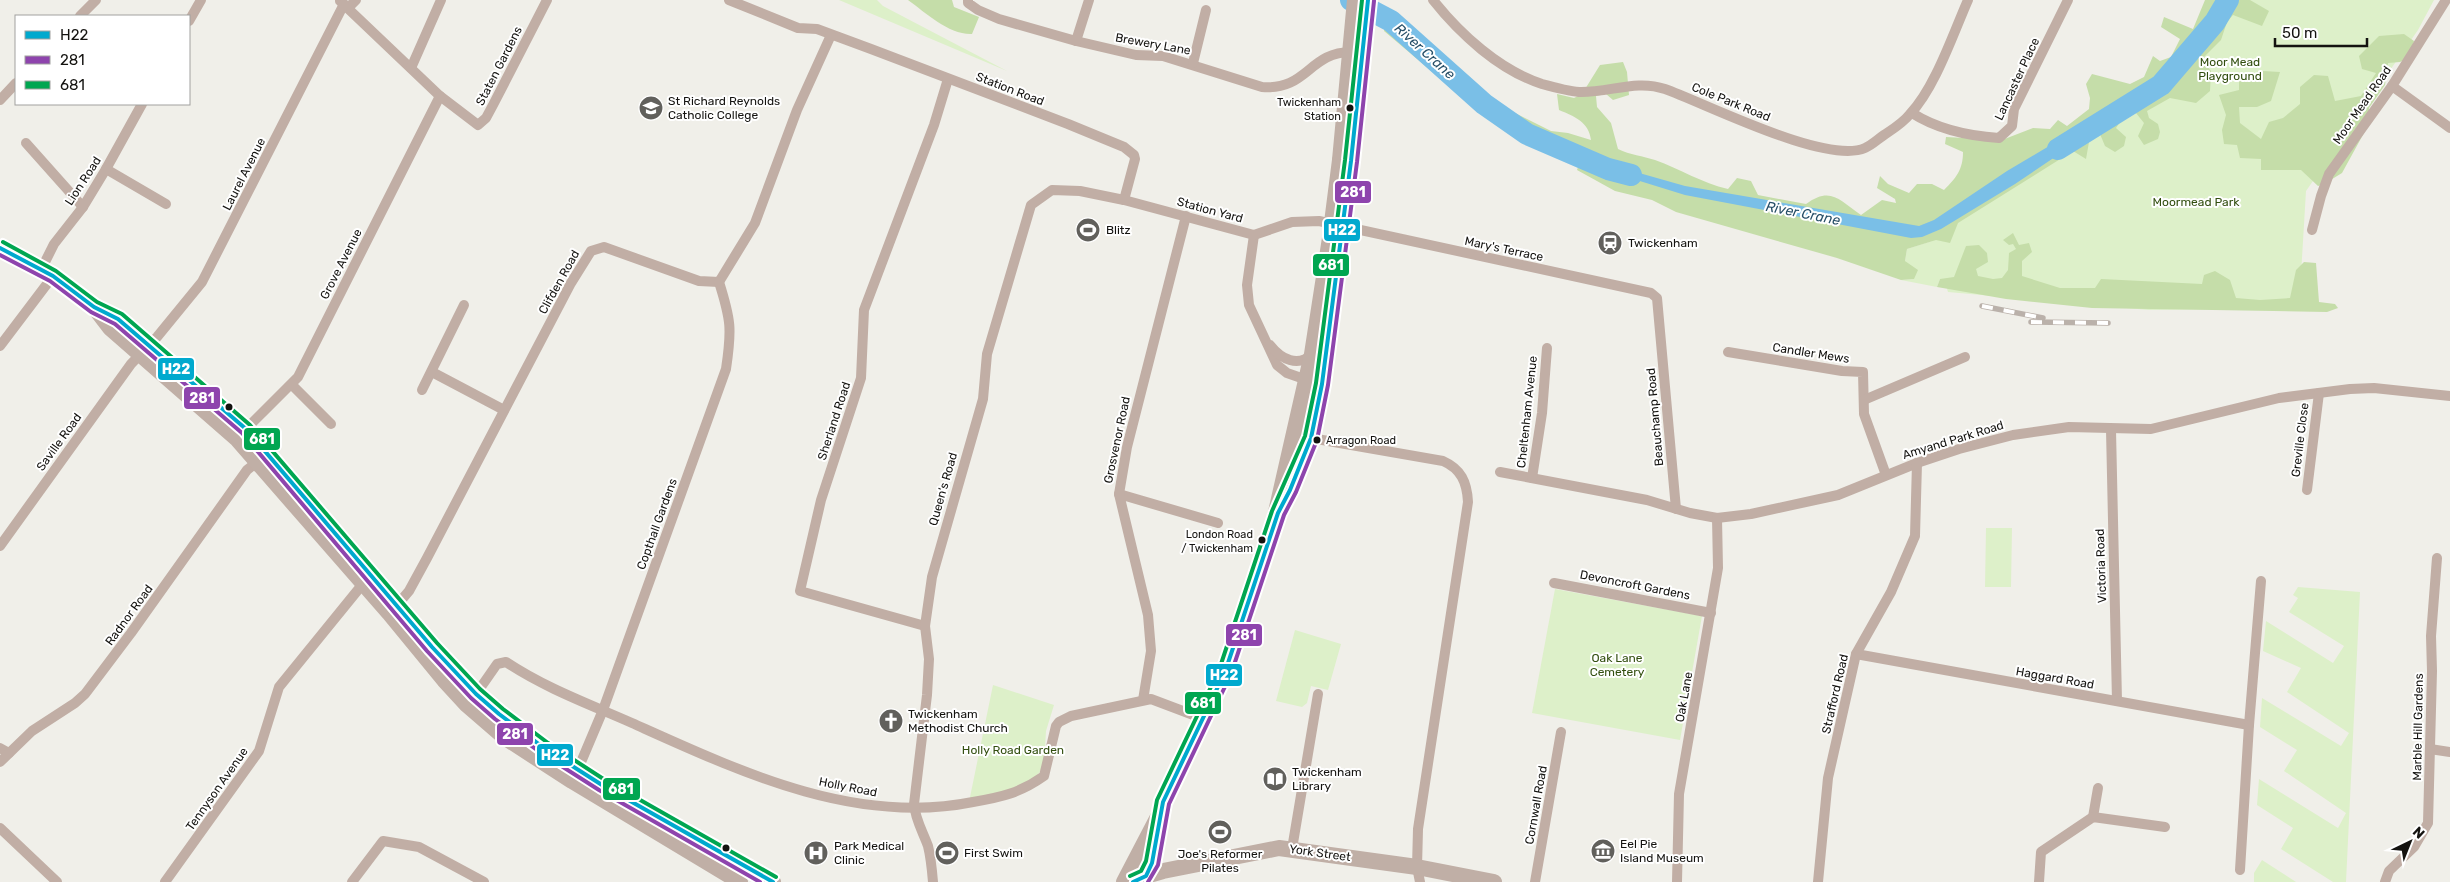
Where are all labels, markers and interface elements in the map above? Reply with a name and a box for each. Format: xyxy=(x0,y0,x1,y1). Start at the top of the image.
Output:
legend xyxy=(15,15,190,105)
scale bar xyxy=(2275,15,2368,47)
water label: River Crane xyxy=(1391,20,1459,83)
street label: Staten Gardens xyxy=(473,24,525,108)
text: 50 m xyxy=(2282,24,2317,42)
text: H22 xyxy=(60,26,89,44)
street label: Brewery Lane xyxy=(1114,30,1192,58)
street label: Lancaster Place xyxy=(1992,35,2042,122)
text: 281 xyxy=(60,51,85,69)
park label: Moor Mead Playground xyxy=(2198,55,2262,83)
street label: Moor Mead Road xyxy=(2330,63,2394,147)
street label: Station Road xyxy=(974,70,1046,108)
text: 681 xyxy=(60,76,85,94)
street label: Cole Park Road xyxy=(1690,80,1772,124)
place label: St Richard Reynolds Catholic College xyxy=(668,94,780,122)
school or university icon: St Richard Reynolds Catholic College xyxy=(638,95,664,121)
place label: Twickenham Station xyxy=(1277,96,1341,123)
marker: Twickenham Station xyxy=(1345,103,1355,113)
street label: Laurel Avenue xyxy=(220,135,268,213)
street label: Lion Road xyxy=(62,154,104,208)
line badge: 281 xyxy=(1334,180,1372,204)
text: 281 xyxy=(1340,184,1366,201)
street label: Station Yard xyxy=(1175,194,1245,226)
park label: Moormead Park xyxy=(2153,195,2240,209)
water label: River Crane xyxy=(1764,198,1842,229)
sports icon: Blitz xyxy=(1075,217,1101,243)
line badge: H22 xyxy=(1323,218,1361,242)
text: H22 xyxy=(1328,222,1356,239)
place label: Blitz xyxy=(1106,223,1131,237)
street label: Grove Avenue xyxy=(317,226,365,302)
station icon: Twickenham xyxy=(1597,230,1623,256)
street label: Mary's Terrace xyxy=(1463,234,1545,264)
place label: Twickenham xyxy=(1628,236,1698,250)
street label: Clifden Road xyxy=(536,248,582,316)
line badge: 681 xyxy=(1312,253,1350,277)
text: 681 xyxy=(1318,257,1344,274)
street label: Candler Mews xyxy=(1772,340,1850,366)
street label: Cheltenham Avenue xyxy=(1514,355,1540,469)
line badge: H22 xyxy=(157,357,195,381)
text: H22 xyxy=(162,361,190,378)
street label: Beauchamp Road xyxy=(1644,367,1666,467)
street label: Sherland Road xyxy=(815,380,853,462)
line badge: 281 xyxy=(183,386,221,410)
text: 281 xyxy=(189,390,215,407)
street label: Grosvenor Road xyxy=(1101,395,1133,485)
unlabelled marker xyxy=(224,402,234,412)
street label: Greville Close xyxy=(2288,402,2312,478)
street label: Saville Road xyxy=(34,411,84,473)
street label: Amyand Park Road xyxy=(1901,418,2005,462)
line badge: 681 xyxy=(243,427,281,451)
text: 681 xyxy=(249,431,275,448)
place label: Arragon Road xyxy=(1326,434,1396,447)
marker: Arragon Road xyxy=(1312,435,1322,445)
street label: Queen's Road xyxy=(926,451,960,527)
street label: Copthall Gardens xyxy=(634,477,680,571)
place label: London Road / Twickenham xyxy=(1181,528,1253,555)
street label: Victoria Road xyxy=(2093,529,2109,603)
marker: London Road / Twickenham xyxy=(1257,535,1267,545)
street label: Devoncroft Gardens xyxy=(1579,567,1691,603)
street label: Radnor Road xyxy=(102,582,156,648)
line badge: 281 xyxy=(1225,623,1263,647)
text: 281 xyxy=(1231,627,1257,644)
park label: Oak Lane Cemetery xyxy=(1590,651,1645,679)
street label: Strafford Road xyxy=(1819,653,1851,735)
line badge: H22 xyxy=(1205,663,1243,687)
street label: Haggard Road xyxy=(2015,664,2095,692)
text: H22 xyxy=(1210,667,1238,684)
street label: Oak Lane xyxy=(1673,670,1695,723)
street label: Marble Hill Gardens xyxy=(2410,673,2426,781)
line badge: 681 xyxy=(1184,691,1222,715)
text: 681 xyxy=(1190,695,1216,712)
place label: Twickenham Methodist Church xyxy=(908,707,1008,735)
church icon: Twickenham Methodist Church xyxy=(878,708,904,734)
line badge: 281 xyxy=(496,722,534,746)
text: 281 xyxy=(502,726,528,743)
line badge: H22 xyxy=(536,743,574,767)
park label: Holly Road Garden xyxy=(962,743,1064,757)
street label: Tennyson Avenue xyxy=(183,745,251,833)
text: H22 xyxy=(541,747,569,764)
street label: Cornwall Road xyxy=(1522,764,1550,846)
place label: Twickenham Library xyxy=(1292,765,1362,793)
library icon: Twickenham Library xyxy=(1262,766,1288,792)
street label: Holly Road xyxy=(818,775,878,799)
line badge: 681 xyxy=(602,777,641,801)
text: 681 xyxy=(608,781,634,798)
north arrow xyxy=(2385,817,2435,867)
sports icon: Joe's Reformer Pilates xyxy=(1207,819,1233,845)
text: N xyxy=(2409,823,2428,843)
place label: Eel Pie Island Museum xyxy=(1620,837,1704,865)
museum icon: Eel Pie Island Museum xyxy=(1590,838,1616,864)
place label: Park Medical Clinic xyxy=(834,839,904,867)
hospital icon: Park Medical Clinic xyxy=(803,840,829,866)
sports icon: First Swim xyxy=(934,840,960,866)
street label: York Street xyxy=(1288,842,1352,864)
unlabelled marker xyxy=(721,843,731,853)
place label: First Swim xyxy=(964,846,1023,860)
place label: Joe's Reformer Pilates xyxy=(1178,847,1263,875)

